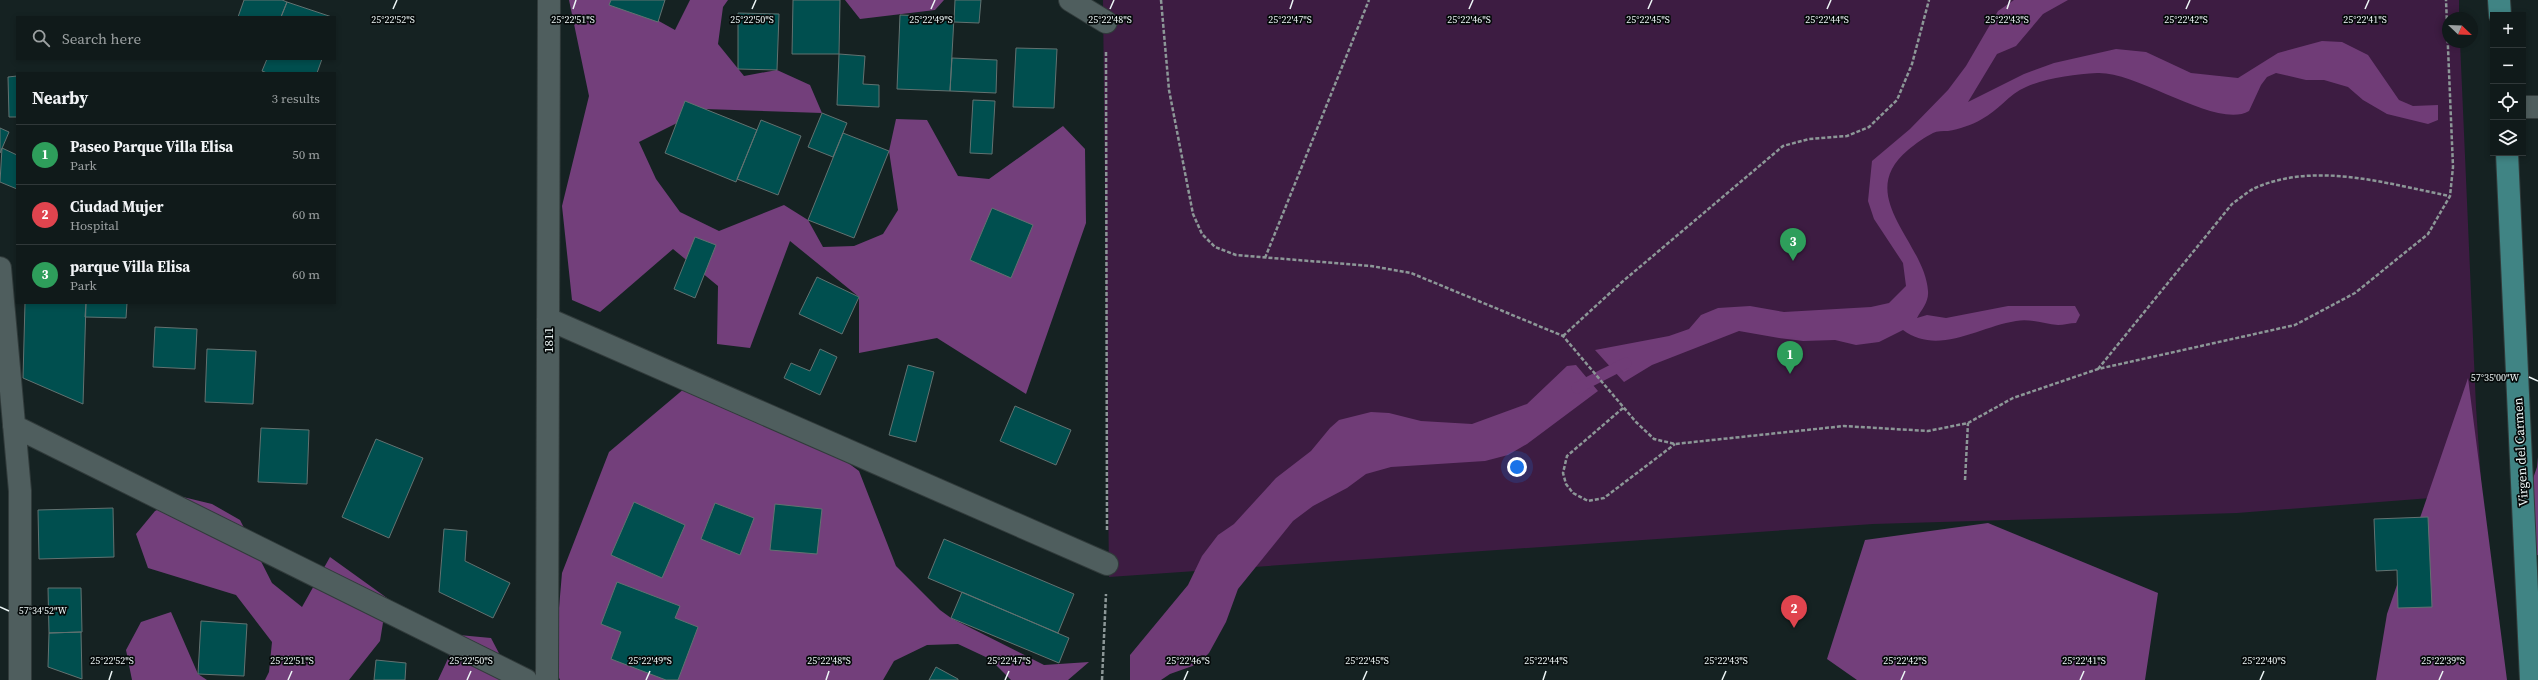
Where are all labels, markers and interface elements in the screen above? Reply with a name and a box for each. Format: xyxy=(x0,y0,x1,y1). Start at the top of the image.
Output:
north arrow xyxy=(2442,12,2478,48)
map controls xyxy=(2490,12,2526,156)
button: + xyxy=(2490,12,2526,48)
text: 25°22'52"S xyxy=(371,13,415,26)
text: 25°22'51"S xyxy=(551,13,595,26)
text: 25°22'50"S xyxy=(730,13,774,26)
text: 25°22'49"S xyxy=(909,13,953,26)
text: 25°22'48"S xyxy=(1088,13,1132,26)
text: 25°22'47"S xyxy=(1268,13,1312,26)
text: 25°22'46"S xyxy=(1447,13,1491,26)
text: 25°22'45"S xyxy=(1626,13,1670,26)
text: 25°22'44"S xyxy=(1805,13,1849,26)
text: 25°22'43"S xyxy=(1985,13,2029,26)
text: 25°22'42"S xyxy=(2164,13,2208,26)
text: 25°22'41"S xyxy=(2343,13,2387,26)
search box xyxy=(16,16,336,60)
icon: search xyxy=(30,27,52,49)
text: Search here xyxy=(62,28,141,49)
button: − xyxy=(2490,48,2526,84)
button: locate xyxy=(2490,84,2526,120)
text: Nearby xyxy=(32,86,88,110)
text: 3 results xyxy=(272,90,320,107)
button: layers xyxy=(2490,120,2526,156)
text: Paseo Parque Villa Elisa xyxy=(70,136,233,157)
text: 1 xyxy=(41,146,49,163)
text: 50 m xyxy=(292,146,320,163)
text: Park xyxy=(70,157,97,174)
text: Ciudad Mujer xyxy=(70,196,163,217)
text: 2 xyxy=(41,206,49,223)
text: 60 m xyxy=(292,206,320,223)
text: Hospital xyxy=(70,217,119,234)
pin: 3 xyxy=(1780,228,1806,261)
text: parque Villa Elisa xyxy=(70,256,190,277)
text: 3 xyxy=(41,266,49,283)
text: 60 m xyxy=(292,266,320,283)
text: Park xyxy=(70,277,97,294)
street label: 1811 xyxy=(540,327,557,353)
pin: 1 xyxy=(1777,341,1803,374)
text: 57°35'00"W xyxy=(2471,371,2520,384)
street label: Virgen del Carmen xyxy=(2509,397,2532,507)
your location xyxy=(1507,457,1527,477)
pin: 2 xyxy=(1781,595,1807,628)
text: 57°34'52"W xyxy=(19,604,68,617)
text: 25°22'52"S xyxy=(90,654,134,667)
text: 25°22'51"S xyxy=(270,654,314,667)
text: 25°22'50"S xyxy=(449,654,493,667)
text: 25°22'49"S xyxy=(628,654,672,667)
text: 25°22'48"S xyxy=(807,654,851,667)
text: 25°22'47"S xyxy=(987,654,1031,667)
text: 25°22'46"S xyxy=(1166,654,1210,667)
text: 25°22'45"S xyxy=(1345,654,1389,667)
text: 25°22'44"S xyxy=(1524,654,1568,667)
text: 25°22'43"S xyxy=(1704,654,1748,667)
text: 25°22'42"S xyxy=(1883,654,1927,667)
text: 25°22'41"S xyxy=(2062,654,2106,667)
text: 25°22'40"S xyxy=(2242,654,2286,667)
text: 25°22'39"S xyxy=(2421,654,2465,667)

